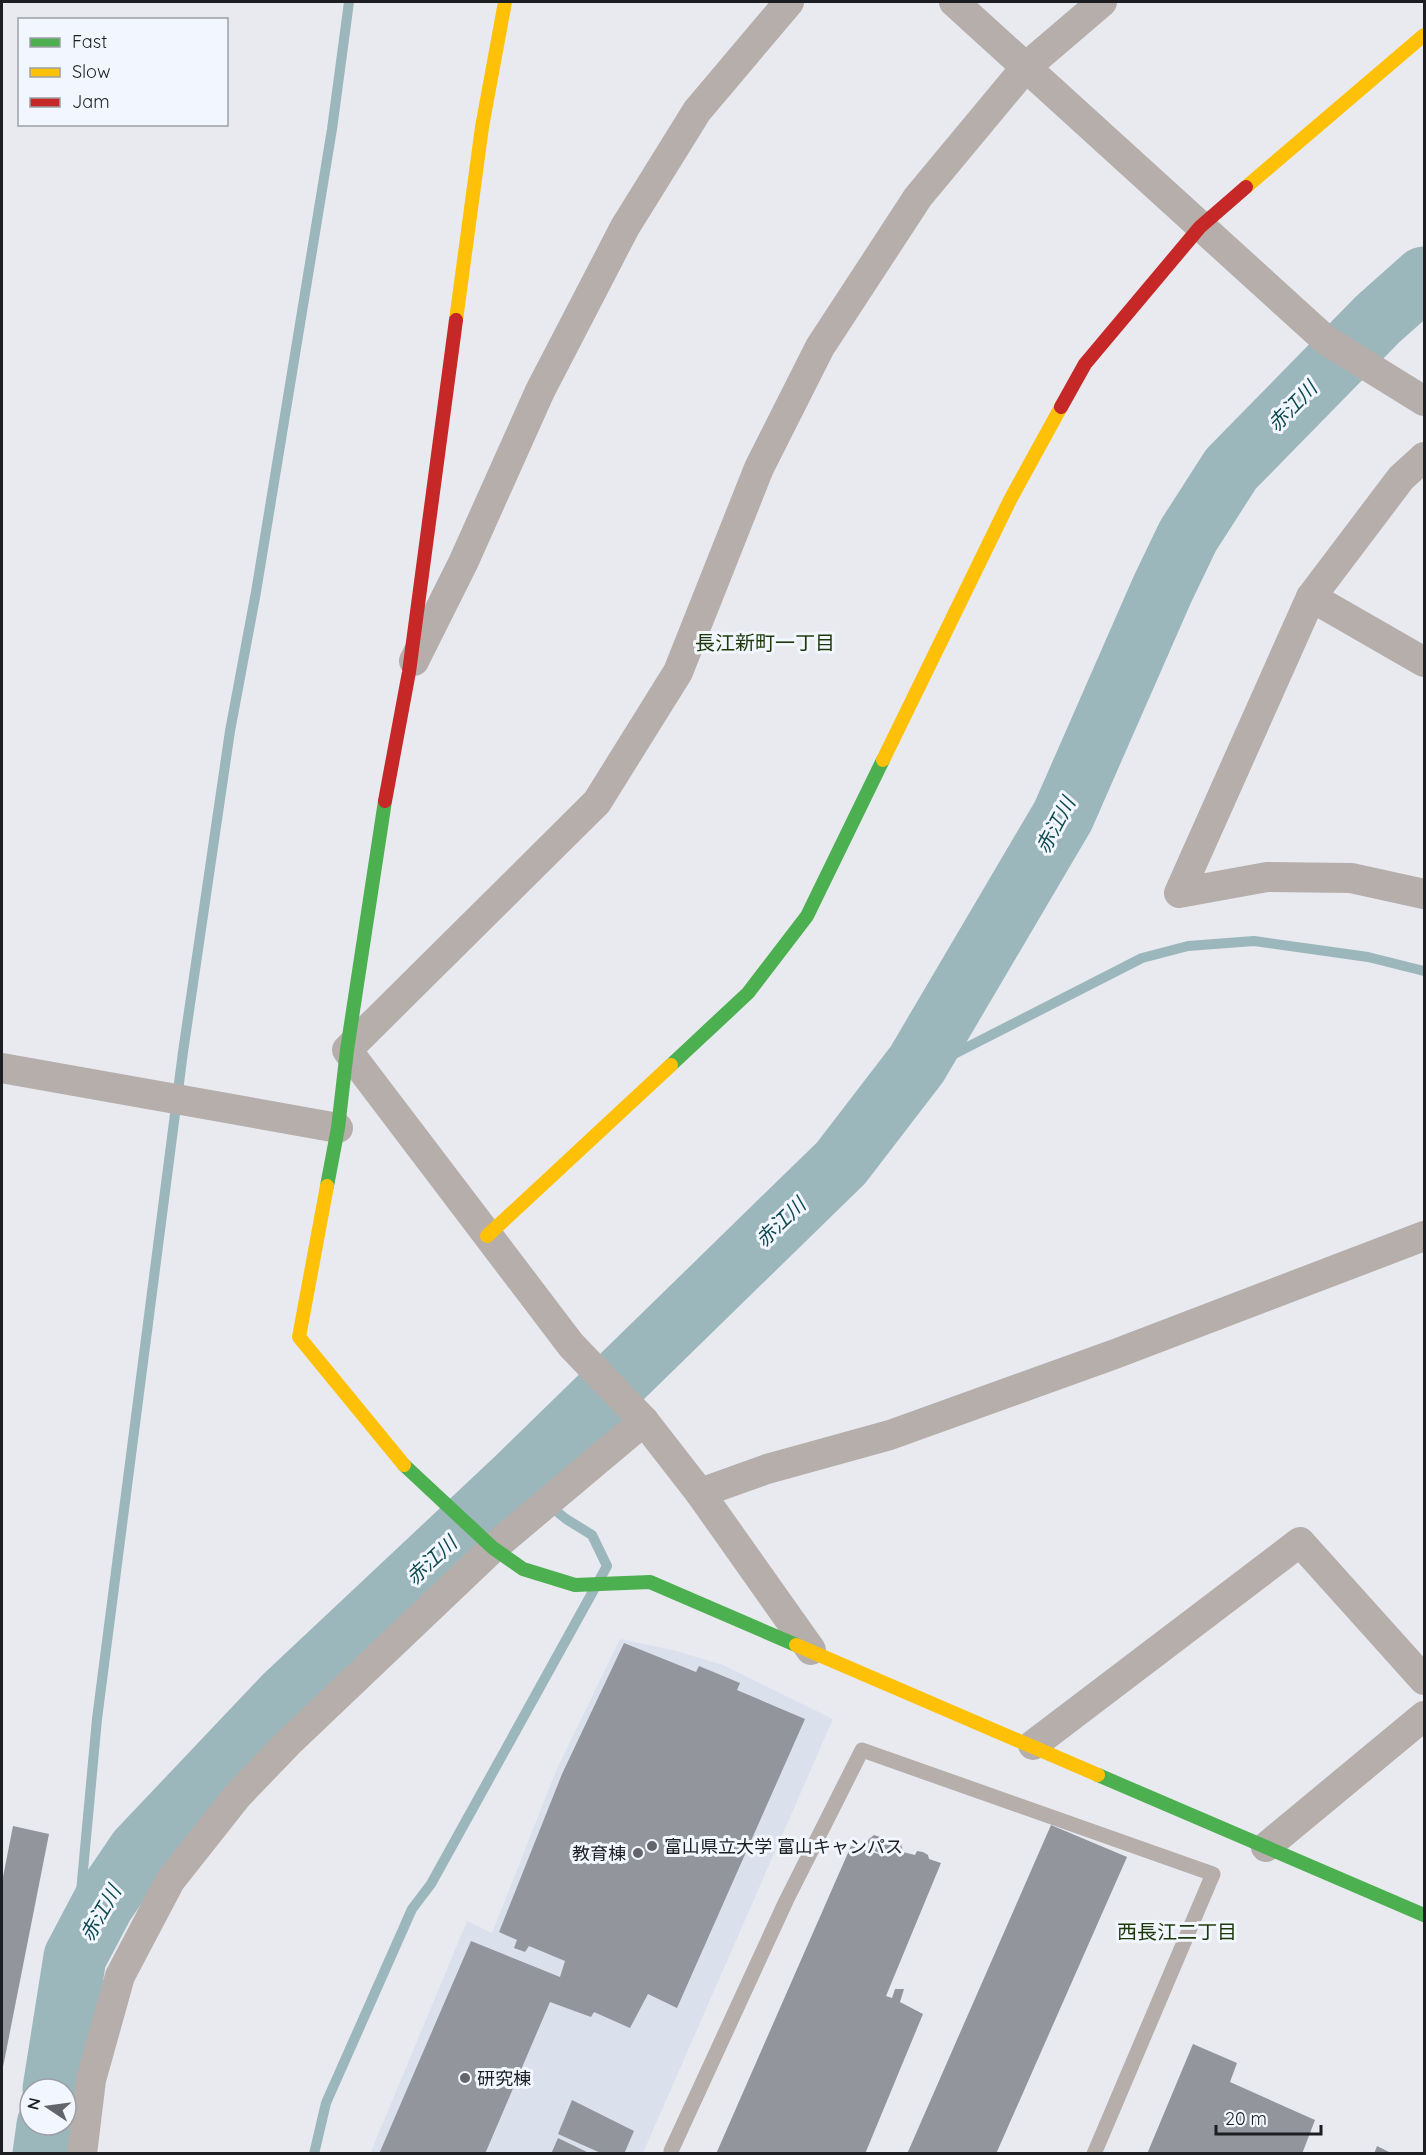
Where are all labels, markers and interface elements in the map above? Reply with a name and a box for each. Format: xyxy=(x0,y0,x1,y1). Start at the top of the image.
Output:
legend xyxy=(18,18,228,126)
text: Fast xyxy=(72,30,107,53)
text: Slow xyxy=(72,60,110,83)
text: Jam xyxy=(72,90,110,113)
water label: 赤江川 xyxy=(1262,374,1323,436)
district label: 長江新町一丁目 xyxy=(695,630,835,655)
water label: 赤江川 xyxy=(1030,791,1081,857)
water label: 赤江川 xyxy=(750,1191,812,1252)
water label: 赤江川 xyxy=(401,1529,463,1590)
place label: 富山県立大学 富山キャンパス xyxy=(664,1835,903,1858)
marker: 富山県立大学 富山キャンパス xyxy=(645,1839,659,1853)
place label: 教育棟 xyxy=(572,1842,626,1865)
marker: 教育棟 xyxy=(631,1846,645,1860)
water label: 赤江川 xyxy=(74,1879,127,1945)
district label: 西長江二丁目 xyxy=(1117,1919,1237,1944)
place label: 研究棟 xyxy=(477,2067,531,2090)
marker: 研究棟 xyxy=(458,2071,472,2085)
north arrow xyxy=(18,2077,78,2137)
text: N xyxy=(22,2096,44,2112)
scale bar xyxy=(1216,2098,1321,2136)
text: 20 m xyxy=(1225,2107,1267,2130)

